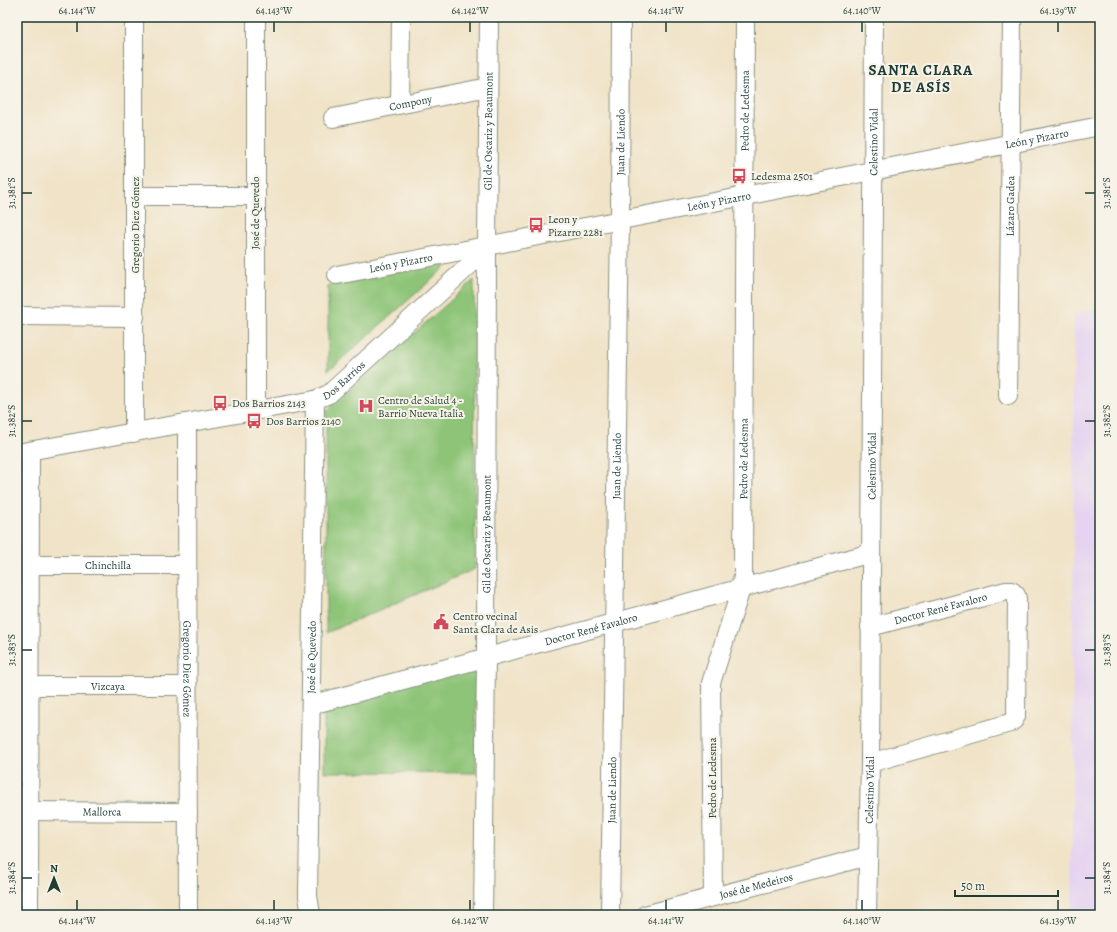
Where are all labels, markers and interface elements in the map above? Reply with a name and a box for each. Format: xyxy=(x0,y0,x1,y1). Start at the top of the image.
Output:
text: 64.144°W xyxy=(58,4,96,17)
text: 64.143°W xyxy=(256,4,293,17)
text: 64.142°W xyxy=(451,4,489,17)
text: 64.141°W xyxy=(648,4,685,17)
text: 64.140°W xyxy=(843,4,882,17)
text: 64.139°W xyxy=(1040,4,1077,17)
district label: SANTA CLARA DE ASÍS xyxy=(869,60,973,97)
street label: Pedro de Ledesma xyxy=(738,69,753,152)
street label: Gil de Oscariz y Beaumont xyxy=(480,71,497,190)
street label: Compony xyxy=(388,91,433,115)
street label: Juan de Liendo xyxy=(613,108,629,175)
street label: Celestino Vidal xyxy=(866,108,882,176)
street label: León y Pizarro xyxy=(1004,125,1070,153)
bus stop icon: Ledesma 2501 xyxy=(730,167,748,185)
place label: Ledesma 2501 xyxy=(751,169,813,184)
street label: Lázaro Gadea xyxy=(1003,175,1018,237)
street label: José de Quevedo xyxy=(248,176,263,249)
text: 31.381°S xyxy=(5,177,18,209)
street label: Gregorio Diez Gómez xyxy=(128,177,143,273)
text: 31.381°S xyxy=(1100,177,1113,209)
street label: León y Pizarro xyxy=(686,188,753,215)
place label: Leon y Pizarro 2281 xyxy=(548,212,603,240)
bus stop icon: Leon y Pizarro 2281 xyxy=(527,216,545,234)
street label: León y Pizarro xyxy=(368,250,434,277)
street label: Dos Barrios xyxy=(320,357,369,404)
place label: Centro de Salud 4 - Barrio Nueva Italia xyxy=(378,393,464,421)
bus stop icon: Dos Barrios 2143 xyxy=(211,394,229,412)
place label: Dos Barrios 2143 xyxy=(232,396,306,411)
hospital icon: Centro de Salud 4 - Barrio Nueva Italia xyxy=(357,397,375,415)
text: 31.382°S xyxy=(5,405,18,437)
text: 31.382°S xyxy=(1100,405,1113,437)
bus stop icon: Dos Barrios 2140 xyxy=(245,412,263,430)
place label: Dos Barrios 2140 xyxy=(266,414,341,429)
street label: Pedro de Ledesma xyxy=(736,417,752,500)
street label: Juan de Liendo xyxy=(609,432,625,500)
street label: Celestino Vidal xyxy=(864,432,880,500)
street label: Gil de Oscariz y Beaumont xyxy=(479,474,494,593)
street label: Chinchilla xyxy=(85,558,132,573)
street label: Doctor René Favaloro xyxy=(893,589,989,628)
place label: Centro vecinal Santa Clara de Asis xyxy=(453,609,538,637)
street label: Doctor René Favaloro xyxy=(543,610,640,649)
public building icon: Centro vecinal Santa Clara de Asis xyxy=(432,613,450,631)
street label: José de Quevedo xyxy=(304,620,320,694)
street label: Gregorio Diez Gómez xyxy=(179,621,195,717)
text: 31.383°S xyxy=(5,634,18,666)
text: 31.383°S xyxy=(1100,634,1113,666)
street label: Vizcaya xyxy=(90,679,126,694)
street label: Pedro de Ledesma xyxy=(705,737,720,819)
street label: Juan de Liendo xyxy=(604,756,620,823)
street label: Celestino Vidal xyxy=(862,756,878,824)
street label: Mallorca xyxy=(82,804,122,820)
north arrow xyxy=(34,858,74,898)
text: N xyxy=(50,861,58,876)
text: 31.384°S xyxy=(5,862,18,894)
text: 31.384°S xyxy=(1100,862,1113,894)
street label: José de Medeiros xyxy=(718,869,795,903)
scale bar xyxy=(955,872,1058,898)
text: 50 m xyxy=(961,878,985,894)
text: 64.144°W xyxy=(58,914,96,927)
text: 64.143°W xyxy=(256,914,293,927)
text: 64.142°W xyxy=(451,914,489,927)
text: 64.141°W xyxy=(648,914,685,927)
text: 64.140°W xyxy=(843,914,882,927)
text: 64.139°W xyxy=(1040,914,1077,927)

